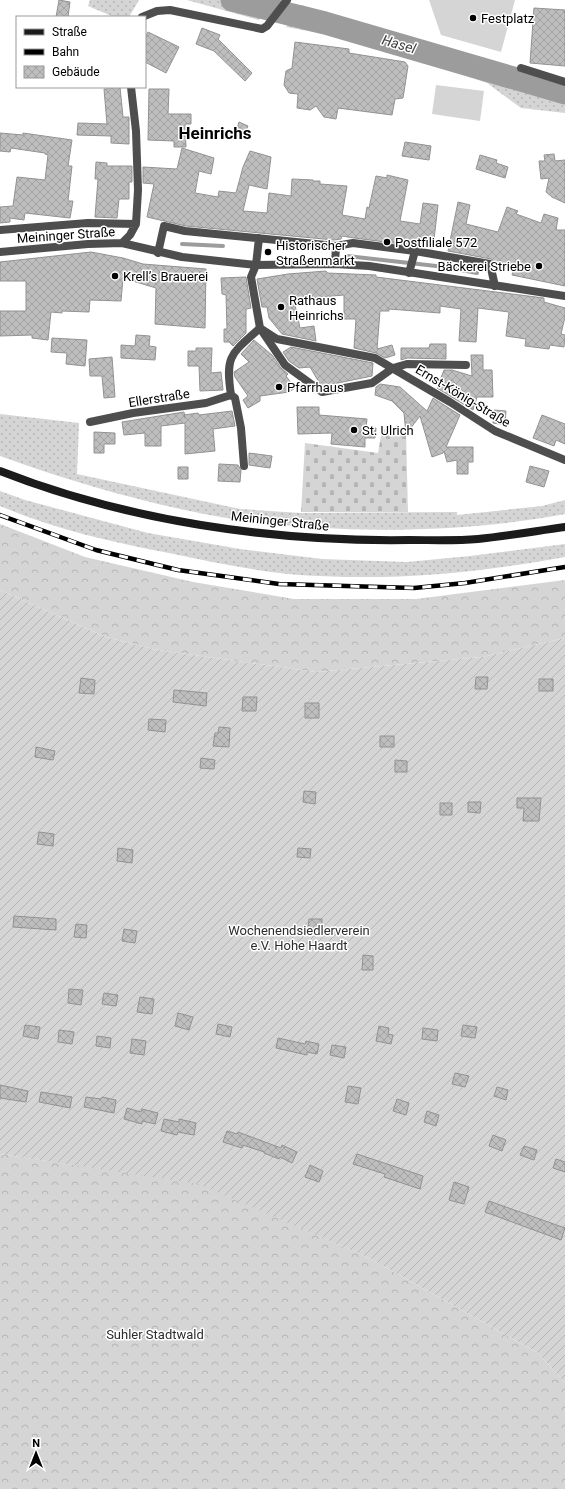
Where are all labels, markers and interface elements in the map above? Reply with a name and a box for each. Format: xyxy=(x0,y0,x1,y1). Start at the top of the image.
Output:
place label: Festplatz xyxy=(481,11,535,26)
marker: Festplatz xyxy=(468,13,478,23)
legend xyxy=(16,16,146,88)
text: Straße xyxy=(52,25,87,39)
water label: Hasel xyxy=(380,32,418,57)
text: Bahn xyxy=(52,45,79,59)
text: Gebäude xyxy=(52,65,100,79)
district label: Heinrichs xyxy=(178,123,252,143)
street label: Meininger Straße xyxy=(16,224,116,246)
place label: Postfiliale 572 xyxy=(395,235,477,250)
marker: Postfiliale 572 xyxy=(382,237,392,247)
place label: Historischer Straßenmarkt xyxy=(276,238,355,268)
marker: Historischer Straßenmarkt xyxy=(263,247,273,257)
place label: Bäckerei Striebe xyxy=(437,259,531,274)
marker: Bäckerei Striebe xyxy=(534,261,544,271)
place label: Krell’s Brauerei xyxy=(123,269,208,284)
marker: Krell’s Brauerei xyxy=(110,271,120,281)
place label: Rathaus Heinrichs xyxy=(289,293,344,323)
marker: Rathaus Heinrichs xyxy=(276,302,286,312)
street label: Ernst-König-Straße xyxy=(413,362,513,430)
place label: Pfarrhaus xyxy=(287,380,344,395)
marker: Pfarrhaus xyxy=(274,382,284,392)
street label: Ellerstraße xyxy=(127,386,191,410)
place label: St. Ulrich xyxy=(362,423,414,438)
marker: St. Ulrich xyxy=(349,425,359,435)
street label: Meininger Straße xyxy=(230,508,330,534)
park label: Wochenendsiedlerverein e.V. Hohe Haardt xyxy=(228,923,370,953)
park label: Suhler Stadtwald xyxy=(106,1327,204,1342)
north arrow xyxy=(16,1433,56,1473)
text: N xyxy=(32,1437,40,1450)

